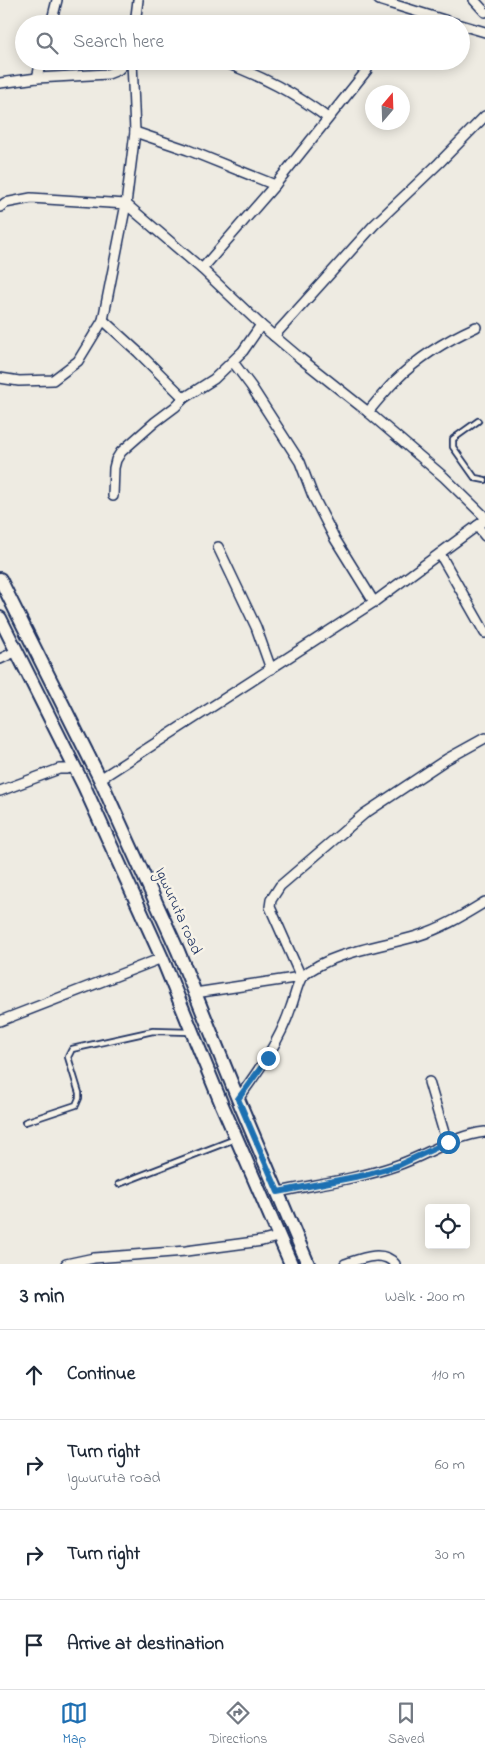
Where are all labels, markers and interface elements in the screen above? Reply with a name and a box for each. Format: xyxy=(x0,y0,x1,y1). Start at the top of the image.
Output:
search box xyxy=(15,15,470,70)
icon: search xyxy=(33,29,61,57)
text: Search here xyxy=(73,29,164,56)
north arrow xyxy=(365,85,410,130)
street label: Igwuruta road xyxy=(148,863,208,959)
route end xyxy=(257,1047,280,1070)
route start xyxy=(437,1131,460,1154)
map controls xyxy=(425,1204,470,1249)
button: locate xyxy=(425,1204,470,1249)
text: 3 min xyxy=(20,1282,64,1312)
text: Walk · 200 m xyxy=(385,1285,465,1309)
icon: ahead xyxy=(20,1361,48,1389)
text: Continue xyxy=(67,1361,135,1388)
text: 110 m xyxy=(431,1363,465,1387)
text: Turn right xyxy=(67,1439,140,1466)
icon: right xyxy=(20,1451,48,1479)
text: 60 m xyxy=(435,1453,465,1477)
text: Igwuruta road xyxy=(67,1466,161,1490)
icon: right xyxy=(20,1541,48,1569)
text: Turn right xyxy=(67,1541,140,1568)
text: 30 m xyxy=(435,1543,465,1567)
icon: arrive xyxy=(20,1631,48,1659)
text: Arrive at destination xyxy=(67,1631,224,1658)
tab: Map xyxy=(60,1699,88,1750)
tab: Directions xyxy=(209,1699,267,1750)
tab: Saved xyxy=(388,1699,425,1750)

